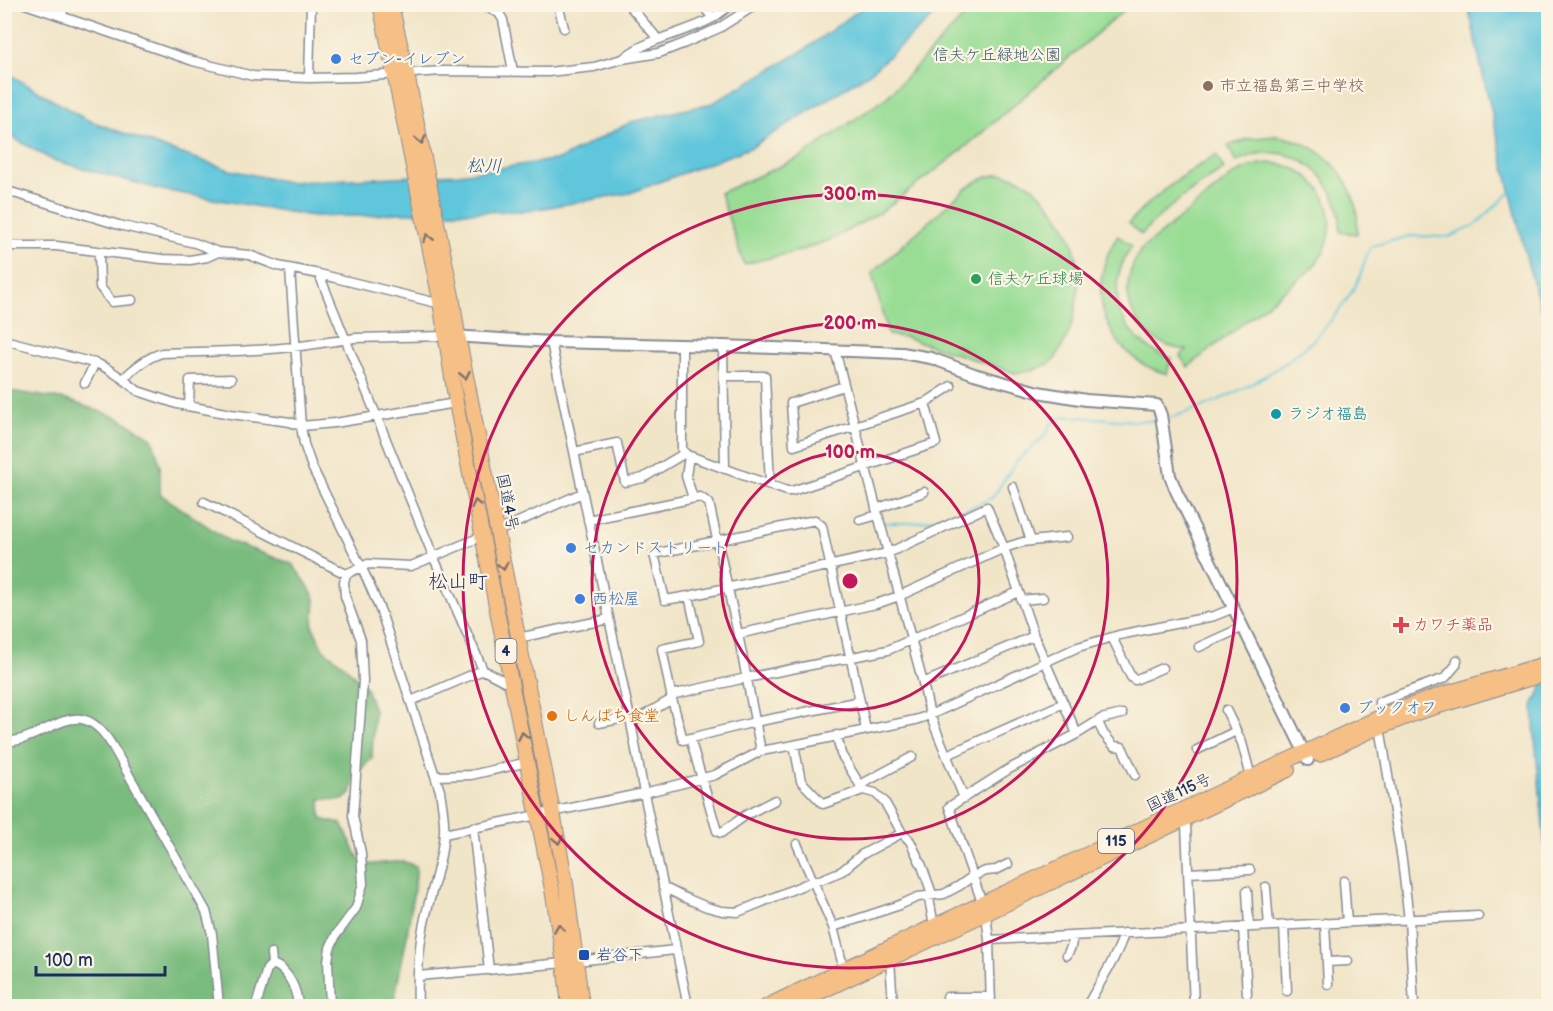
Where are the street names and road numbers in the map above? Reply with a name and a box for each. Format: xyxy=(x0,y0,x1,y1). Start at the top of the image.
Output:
street label: 国道4号 xyxy=(492,472,522,532)
road number: 4 xyxy=(496,639,516,663)
street label: 国道115号 xyxy=(1143,770,1215,816)
road number: 115 xyxy=(1098,829,1134,853)

